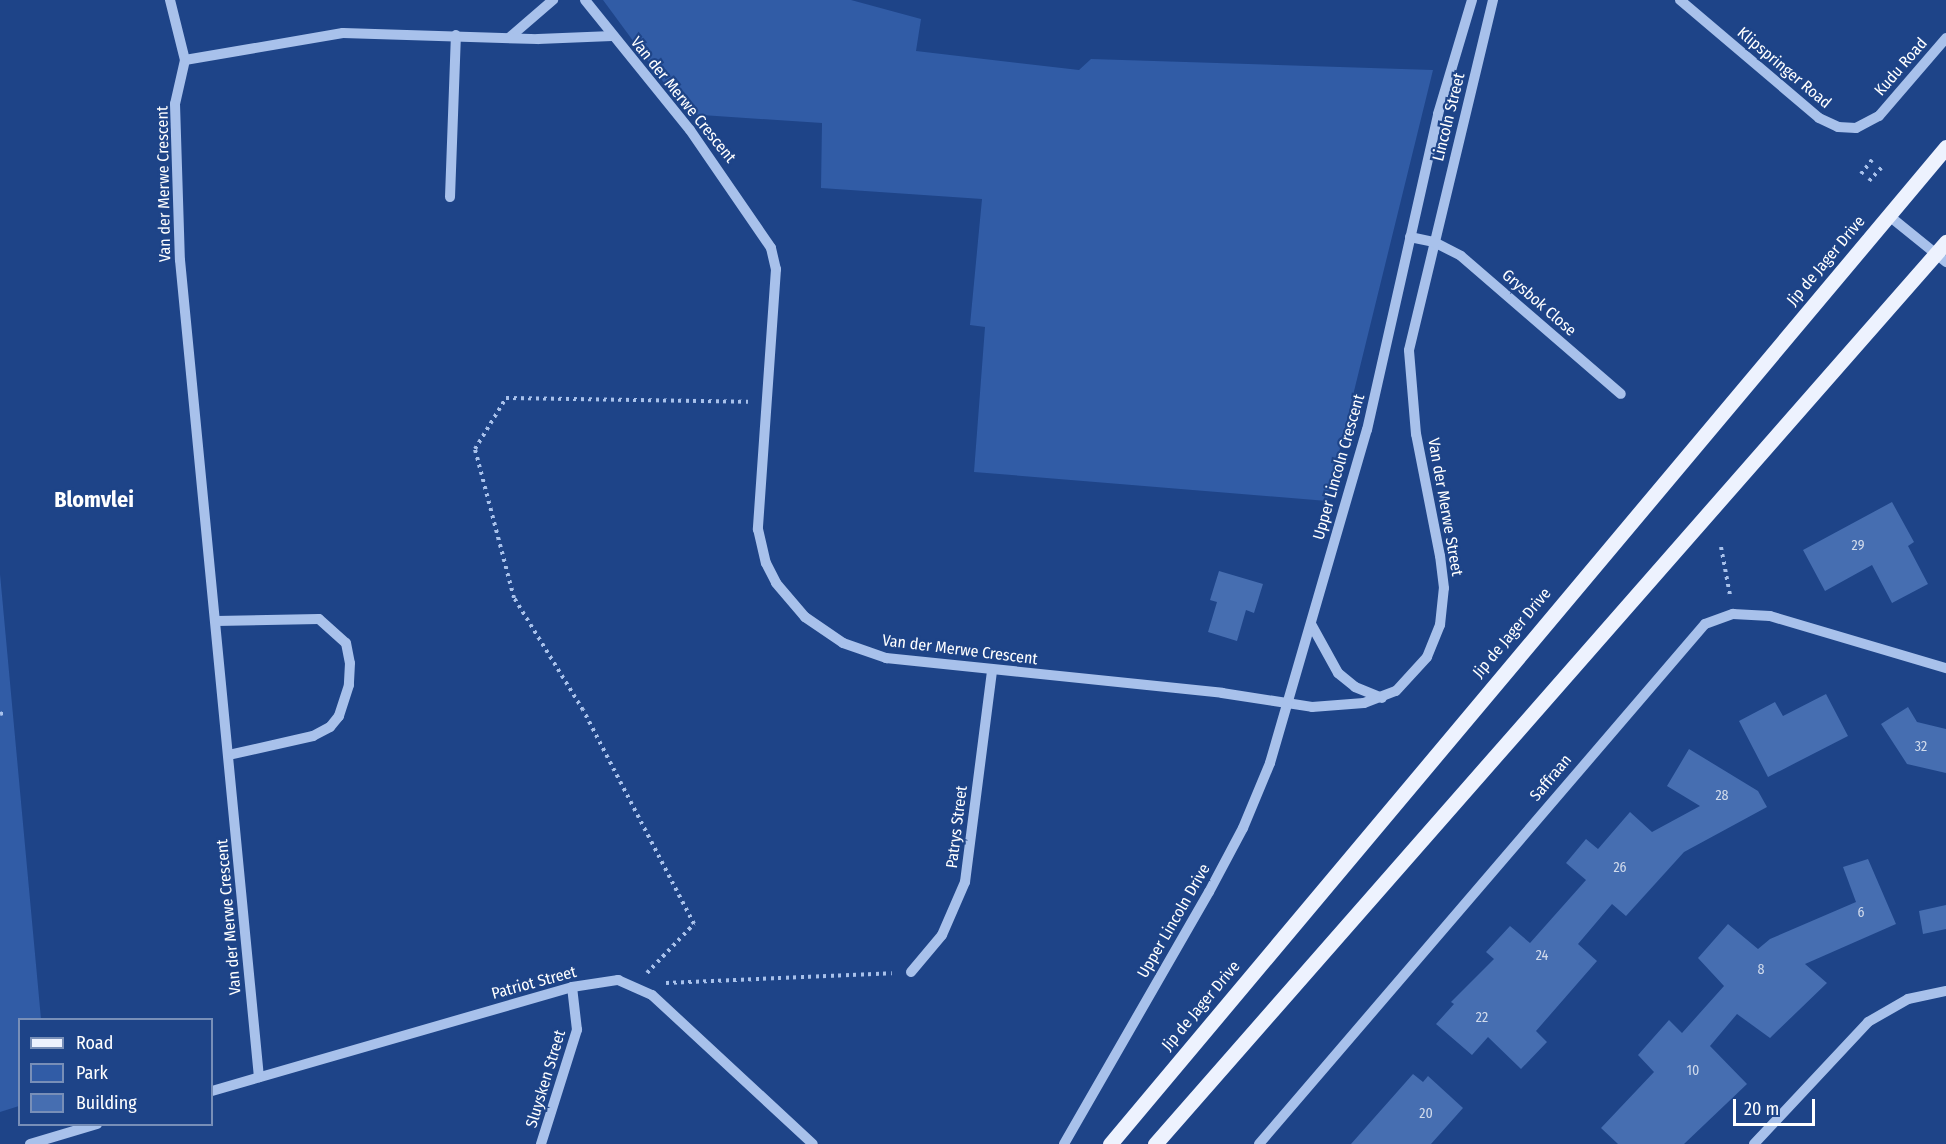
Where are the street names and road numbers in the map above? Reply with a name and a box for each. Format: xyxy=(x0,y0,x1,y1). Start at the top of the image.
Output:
street label: Klipspringer Road xyxy=(1733,23,1835,113)
street label: Van der Merwe Crescent xyxy=(626,33,740,167)
street label: Kudu Road xyxy=(1871,34,1931,100)
street label: Lincoln Street xyxy=(1429,71,1469,163)
street label: Van der Merwe Crescent xyxy=(153,106,175,262)
street label: Jip de Jager Drive xyxy=(1783,212,1869,310)
street label: Grysbok Close xyxy=(1498,266,1580,340)
street label: Upper Lincoln Crescent xyxy=(1309,392,1369,542)
street label: Van der Merwe Street xyxy=(1423,437,1467,577)
street label: Jip de Jager Drive xyxy=(1469,584,1555,682)
street label: Van der Merwe Crescent xyxy=(881,631,1039,669)
street label: Saffraan xyxy=(1526,751,1576,805)
street label: Patrys Street xyxy=(942,785,972,869)
street label: Van der Merwe Crescent xyxy=(213,838,245,996)
street label: Upper Lincoln Drive xyxy=(1134,861,1214,981)
street label: Jip de Jager Drive xyxy=(1158,957,1244,1055)
street label: Patriot Street xyxy=(490,962,578,1004)
street label: Sluysken Street xyxy=(522,1028,570,1130)

